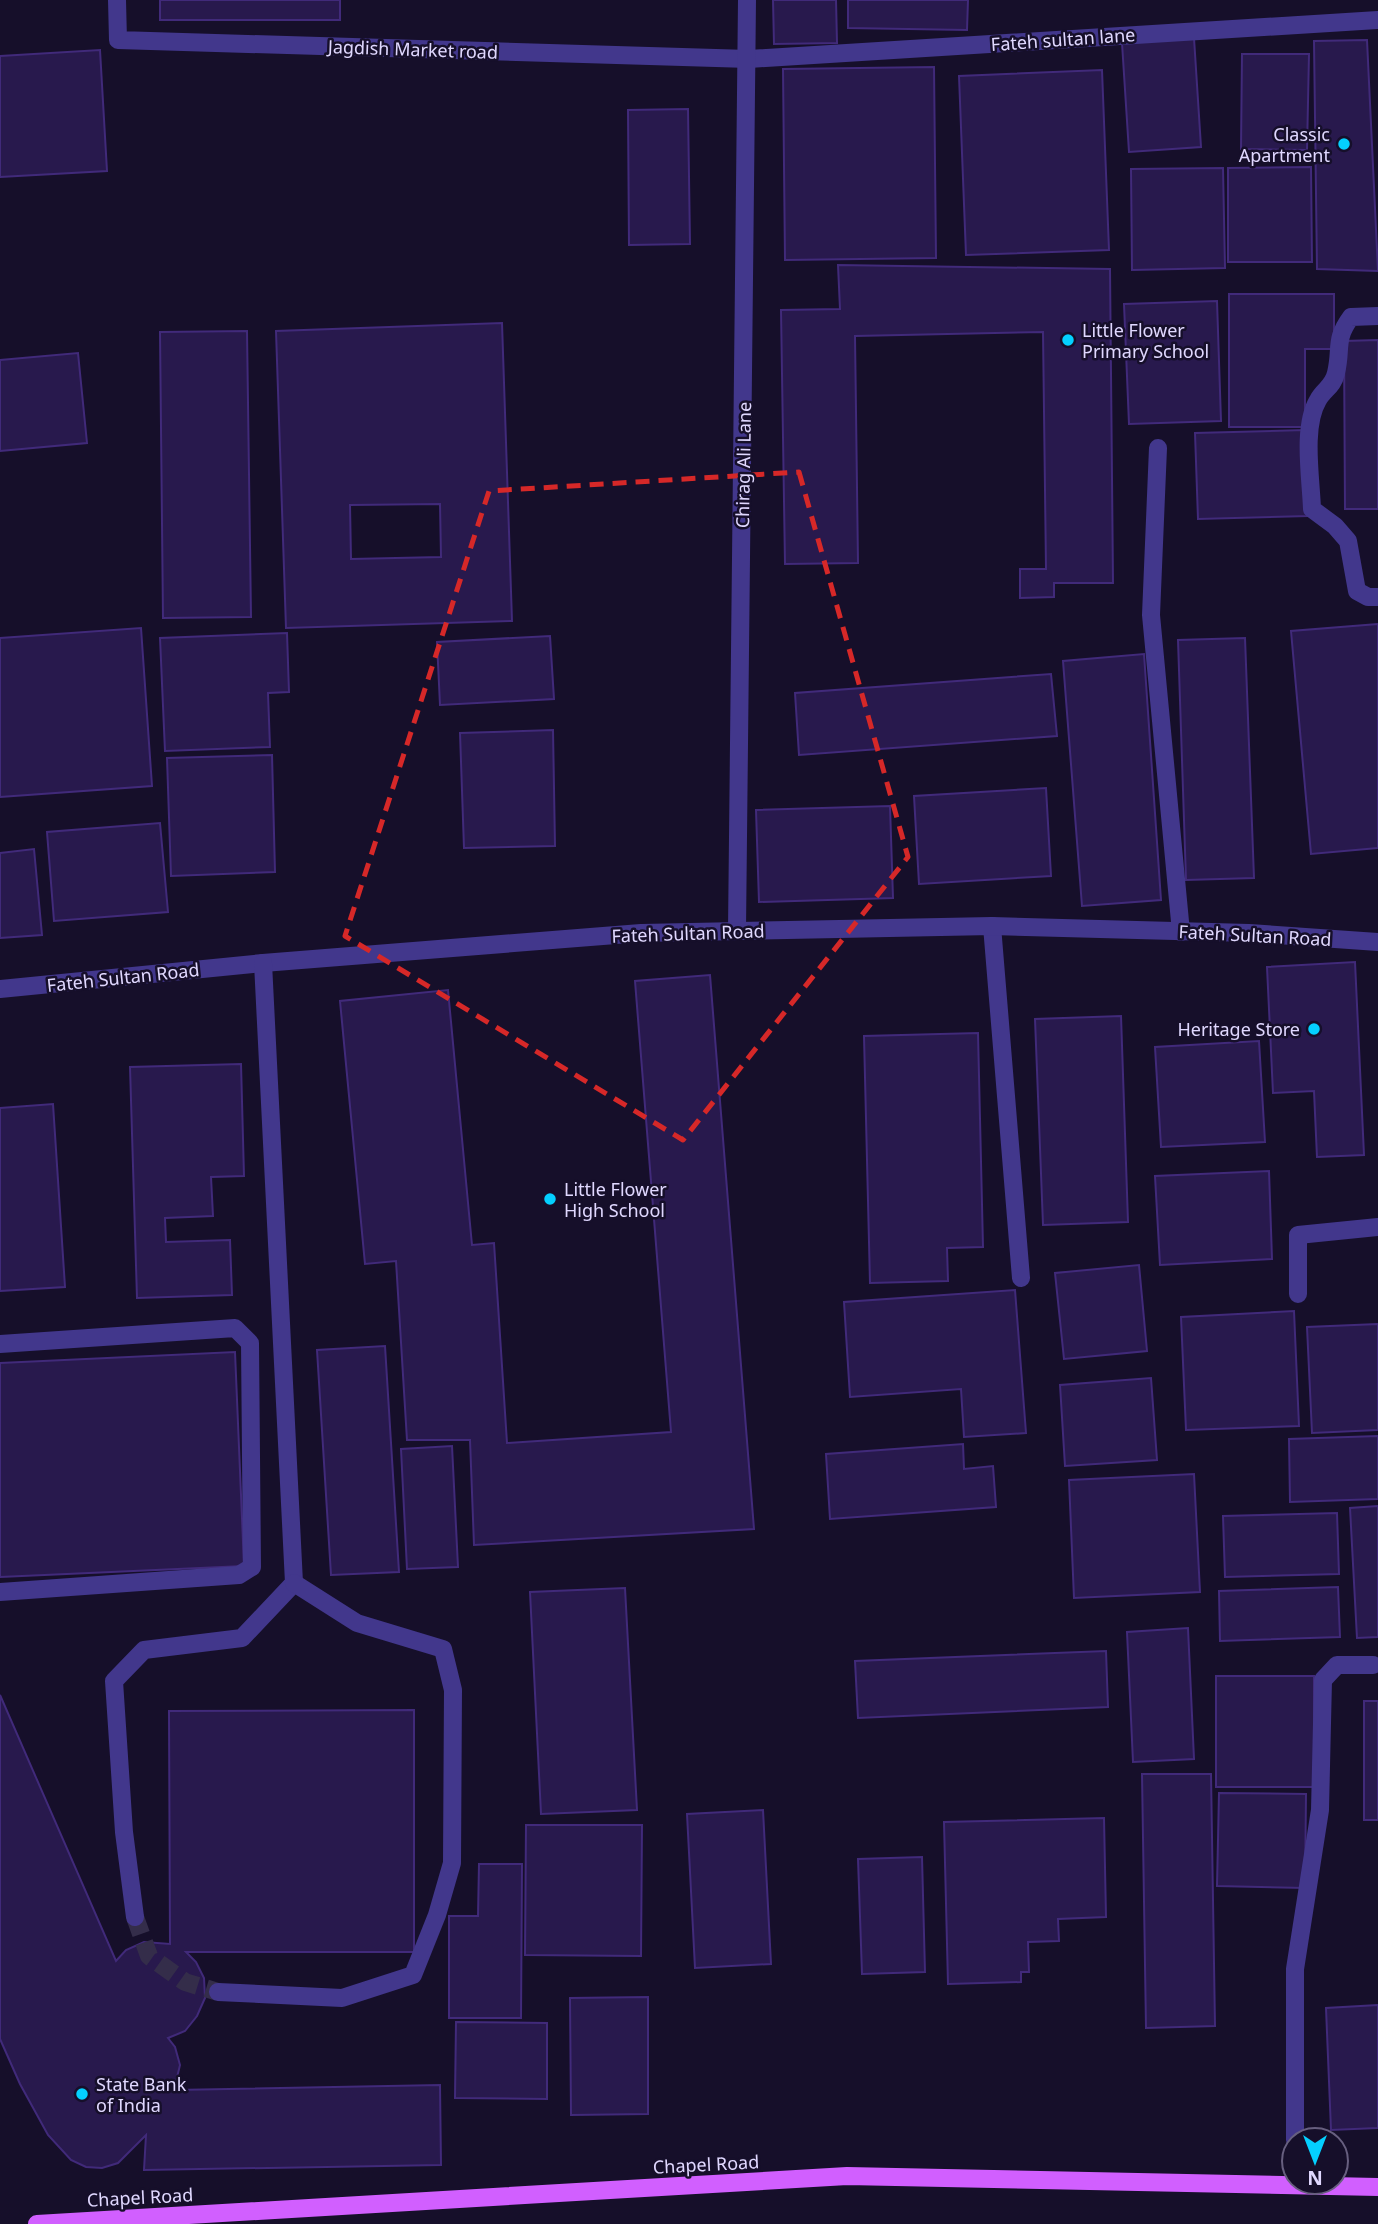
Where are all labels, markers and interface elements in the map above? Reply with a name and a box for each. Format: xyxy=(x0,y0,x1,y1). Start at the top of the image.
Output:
street label: Fateh sultan lane xyxy=(990,22,1136,56)
street label: Jagdish Market road xyxy=(326,34,498,64)
place label: Classic Apartment xyxy=(1239,122,1330,167)
marker: Classic Apartment xyxy=(1336,136,1352,152)
place label: Little Flower Primary School xyxy=(1082,318,1209,363)
marker: Little Flower Primary School xyxy=(1060,332,1076,348)
street label: Chirag Ali Lane xyxy=(730,402,756,528)
street label: Fateh Sultan Road xyxy=(611,918,765,948)
street label: Fateh Sultan Road xyxy=(1178,919,1332,951)
street label: Fateh Sultan Road xyxy=(46,957,200,997)
place label: Heritage Store xyxy=(1177,1017,1300,1041)
marker: Heritage Store xyxy=(1306,1021,1322,1037)
place label: Little Flower High School xyxy=(564,1177,667,1222)
marker: Little Flower High School xyxy=(542,1191,558,1207)
place label: State Bank of India xyxy=(96,2072,187,2117)
marker: State Bank of India xyxy=(74,2086,90,2102)
north arrow xyxy=(1280,2126,1350,2196)
street label: Chapel Road xyxy=(652,2149,760,2179)
text: N xyxy=(1307,2165,1323,2191)
street label: Chapel Road xyxy=(86,2182,194,2212)

